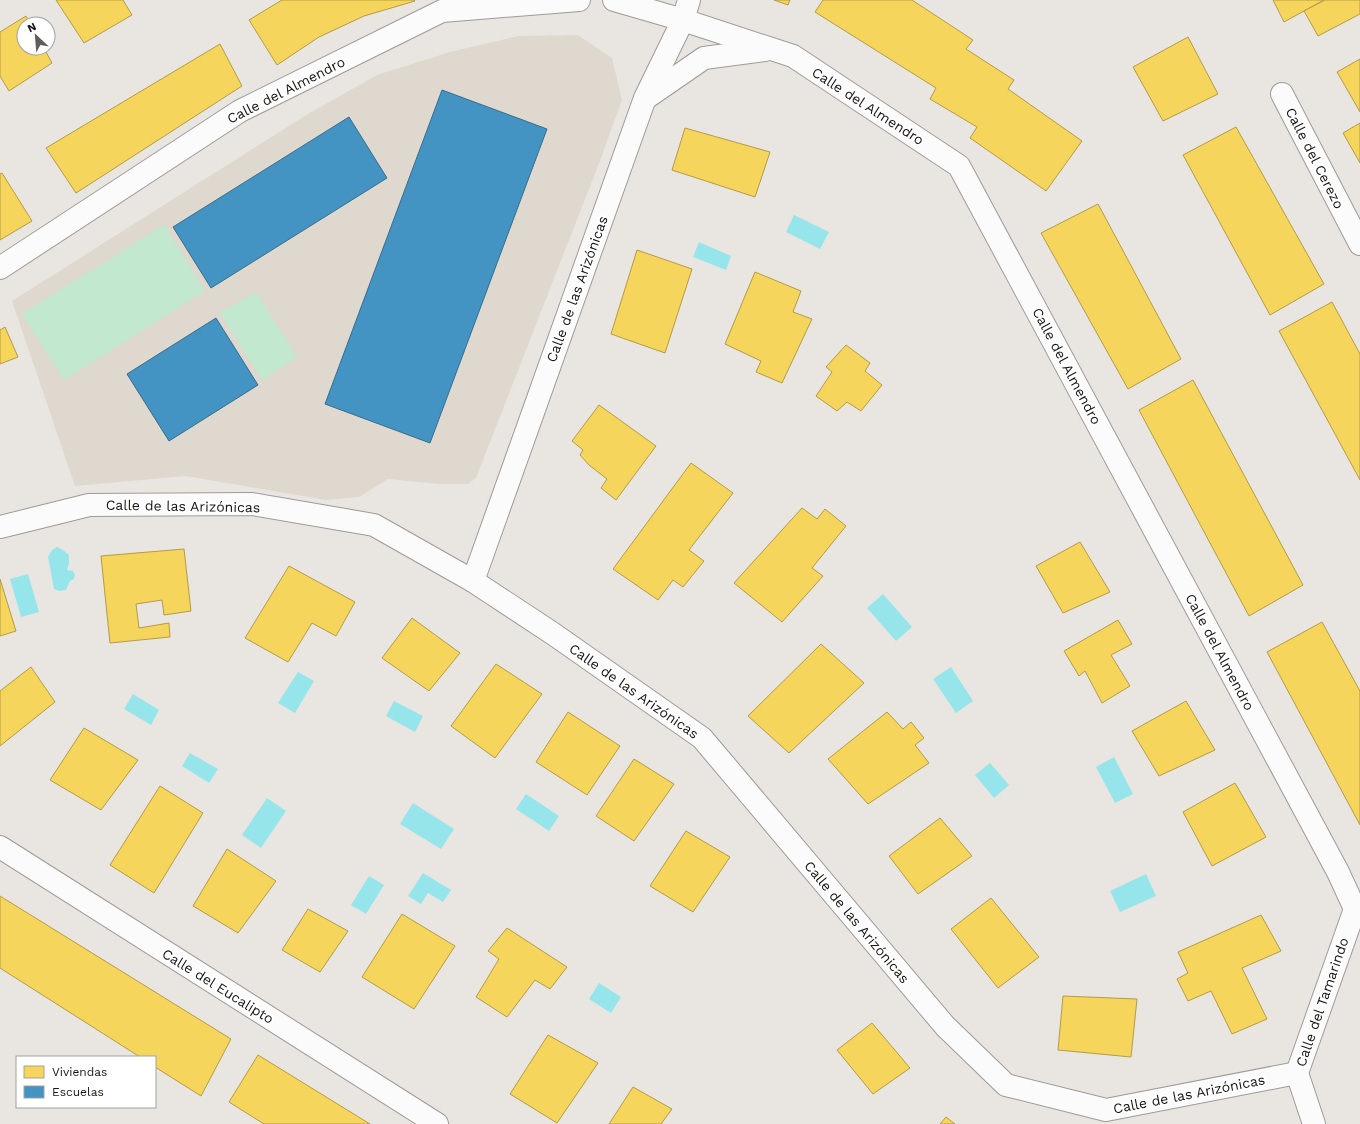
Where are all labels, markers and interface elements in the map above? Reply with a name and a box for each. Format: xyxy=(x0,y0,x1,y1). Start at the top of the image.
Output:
north arrow xyxy=(16,16,56,56)
text: N xyxy=(25,20,38,35)
street label: Calle del Almendro xyxy=(224,53,348,127)
street label: Calle del Almendro xyxy=(809,64,927,148)
street label: Calle del Cerezo xyxy=(1283,105,1347,211)
street label: Calle de las Arizónicas xyxy=(543,214,611,364)
street label: Calle del Almendro xyxy=(1029,305,1105,427)
street label: Calle de las Arizónicas xyxy=(106,497,260,515)
street label: Calle del Almendro xyxy=(1182,591,1258,713)
street label: Calle de las Arizónicas xyxy=(566,640,702,742)
street label: Calle de las Arizónicas xyxy=(801,858,913,986)
street label: Calle del Tamarindo xyxy=(1292,935,1352,1069)
street label: Calle del Eucalipto xyxy=(159,945,277,1027)
legend xyxy=(16,1056,156,1108)
text: Viviendas xyxy=(52,1065,107,1079)
street label: Calle de las Arizónicas xyxy=(1112,1071,1266,1117)
text: Escuelas xyxy=(52,1085,104,1099)

